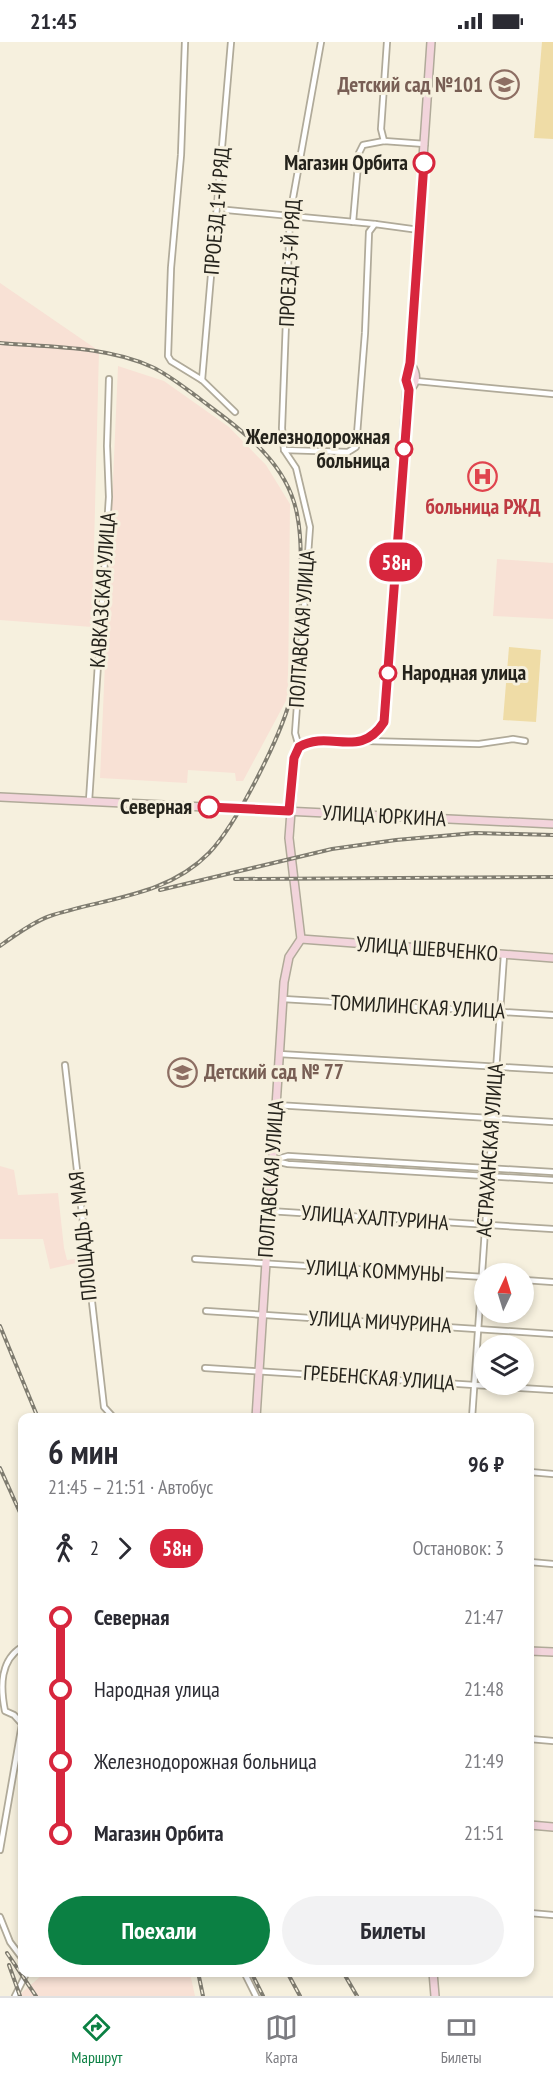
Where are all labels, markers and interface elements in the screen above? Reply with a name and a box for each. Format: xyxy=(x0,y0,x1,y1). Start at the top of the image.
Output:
text: 21:45 xyxy=(30,7,78,35)
school or university icon: Детский сад №101 xyxy=(488,69,520,101)
place label: Детский сад №101 xyxy=(337,71,483,98)
street label: ПРОЕЗД 1-Й РЯД xyxy=(197,146,236,276)
place label: Магазин Орбита xyxy=(284,149,408,176)
marker: Магазин Орбита xyxy=(413,152,435,174)
street label: ПРОЕЗД 3-Й РЯД xyxy=(273,199,306,327)
place label: Железнодорожная больница xyxy=(245,423,390,474)
marker: Железнодорожная больница xyxy=(395,440,413,458)
hospital icon: больница РЖД xyxy=(467,460,499,492)
place label: больница РЖД xyxy=(426,493,541,520)
street label: КАВКАЗСКАЯ УЛИЦА xyxy=(84,511,121,669)
line badge: 58н xyxy=(362,542,430,582)
street label: ПОЛТАВСКАЯ УЛИЦА xyxy=(283,549,320,708)
text: 58н xyxy=(381,549,411,576)
place label: Народная улица xyxy=(402,659,527,686)
marker: Народная улица xyxy=(379,664,397,682)
place label: Северная xyxy=(120,793,192,820)
marker: Северная xyxy=(198,796,220,818)
street label: УЛИЦА ЮРКИНА xyxy=(321,799,447,832)
street label: УЛИЦА ШЕВЧЕНКО xyxy=(355,930,499,967)
street label: ТОМИЛИНСКАЯ УЛИЦА xyxy=(330,988,506,1025)
school or university icon: Детский сад № 77 xyxy=(167,1056,199,1088)
place label: Детский сад № 77 xyxy=(204,1058,344,1085)
street label: АСТРАХАНСКАЯ УЛИЦА xyxy=(470,1062,509,1238)
street label: ПОЛТАВСКАЯ УЛИЦА xyxy=(252,1099,289,1258)
street label: ПЛОЩАДЬ 1 МАЯ xyxy=(62,1170,103,1302)
street label: УЛИЦА ХАЛТУРИНА xyxy=(300,1199,450,1236)
street label: УЛИЦА КОММУНЫ xyxy=(305,1253,445,1288)
north arrow xyxy=(474,1263,534,1323)
map controls xyxy=(474,1263,534,1395)
street label: УЛИЦА МИЧУРИНА xyxy=(308,1304,452,1339)
button: layers xyxy=(474,1335,534,1395)
street label: ГРЕБЕНСКАЯ УЛИЦА xyxy=(302,1359,456,1396)
text: 6 мин xyxy=(48,1430,118,1473)
text: 96 ₽ xyxy=(468,1450,504,1478)
text: 21:45 – 21:51 · Автобус xyxy=(48,1474,213,1500)
icon: walk xyxy=(48,1532,81,1565)
icon: forward xyxy=(108,1532,141,1565)
text: 2 xyxy=(90,1535,99,1561)
text: 58н xyxy=(162,1535,191,1562)
text: Остановок: 3 xyxy=(413,1535,504,1561)
text: Северная xyxy=(94,1603,169,1631)
text: 21:47 xyxy=(464,1604,504,1630)
text: Народная улица xyxy=(94,1675,220,1703)
text: 21:48 xyxy=(464,1676,504,1702)
text: Железнодорожная больница xyxy=(94,1747,317,1775)
text: 21:49 xyxy=(464,1748,504,1774)
text: Магазин Орбита xyxy=(94,1819,224,1847)
text: 21:51 xyxy=(464,1820,504,1846)
button: Поехали xyxy=(48,1896,270,1965)
button: Билеты xyxy=(282,1896,504,1965)
tab: Маршрут xyxy=(71,2011,122,2067)
tab: Карта xyxy=(265,2011,298,2067)
tab: Билеты xyxy=(441,2011,482,2067)

